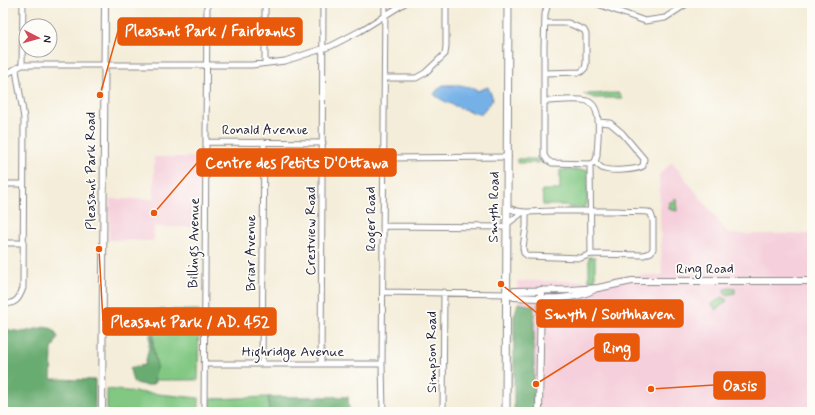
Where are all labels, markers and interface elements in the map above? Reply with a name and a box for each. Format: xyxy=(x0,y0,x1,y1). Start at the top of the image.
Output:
north arrow xyxy=(18,18,58,58)
callout: Pleasant Park / Fairbanks xyxy=(118,18,302,45)
text: Pleasant Park / Fairbanks xyxy=(125,22,295,42)
text: N xyxy=(40,35,54,43)
street label: Pleasant Park Road xyxy=(82,112,100,230)
street label: Ronald Avenue xyxy=(222,121,309,139)
callout: Centre des Petits D'Ottawa xyxy=(197,149,396,176)
text: Centre des Petits D'Ottawa xyxy=(205,154,389,174)
street label: Smyth Road xyxy=(484,171,504,243)
street label: Roger Road xyxy=(362,186,382,252)
street label: Crestview Road xyxy=(302,187,320,275)
street label: Billings Avenue xyxy=(184,198,206,288)
street label: Briar Avenue xyxy=(242,214,260,291)
street label: Ring Road xyxy=(676,260,734,279)
callout: Smyth / Southhaven xyxy=(537,300,683,327)
text: Smyth / Southhaven xyxy=(545,305,675,325)
callout: Pleasant Park / AD. 452 xyxy=(103,308,276,335)
street label: Simpson Road xyxy=(423,311,441,393)
text: Pleasant Park / AD. 452 xyxy=(110,313,270,333)
callout: Ring xyxy=(595,334,639,361)
text: Ring xyxy=(603,339,631,361)
street label: Highridge Avenue xyxy=(242,343,344,363)
callout: Oasis xyxy=(714,372,765,399)
text: Oasis xyxy=(723,377,758,397)

